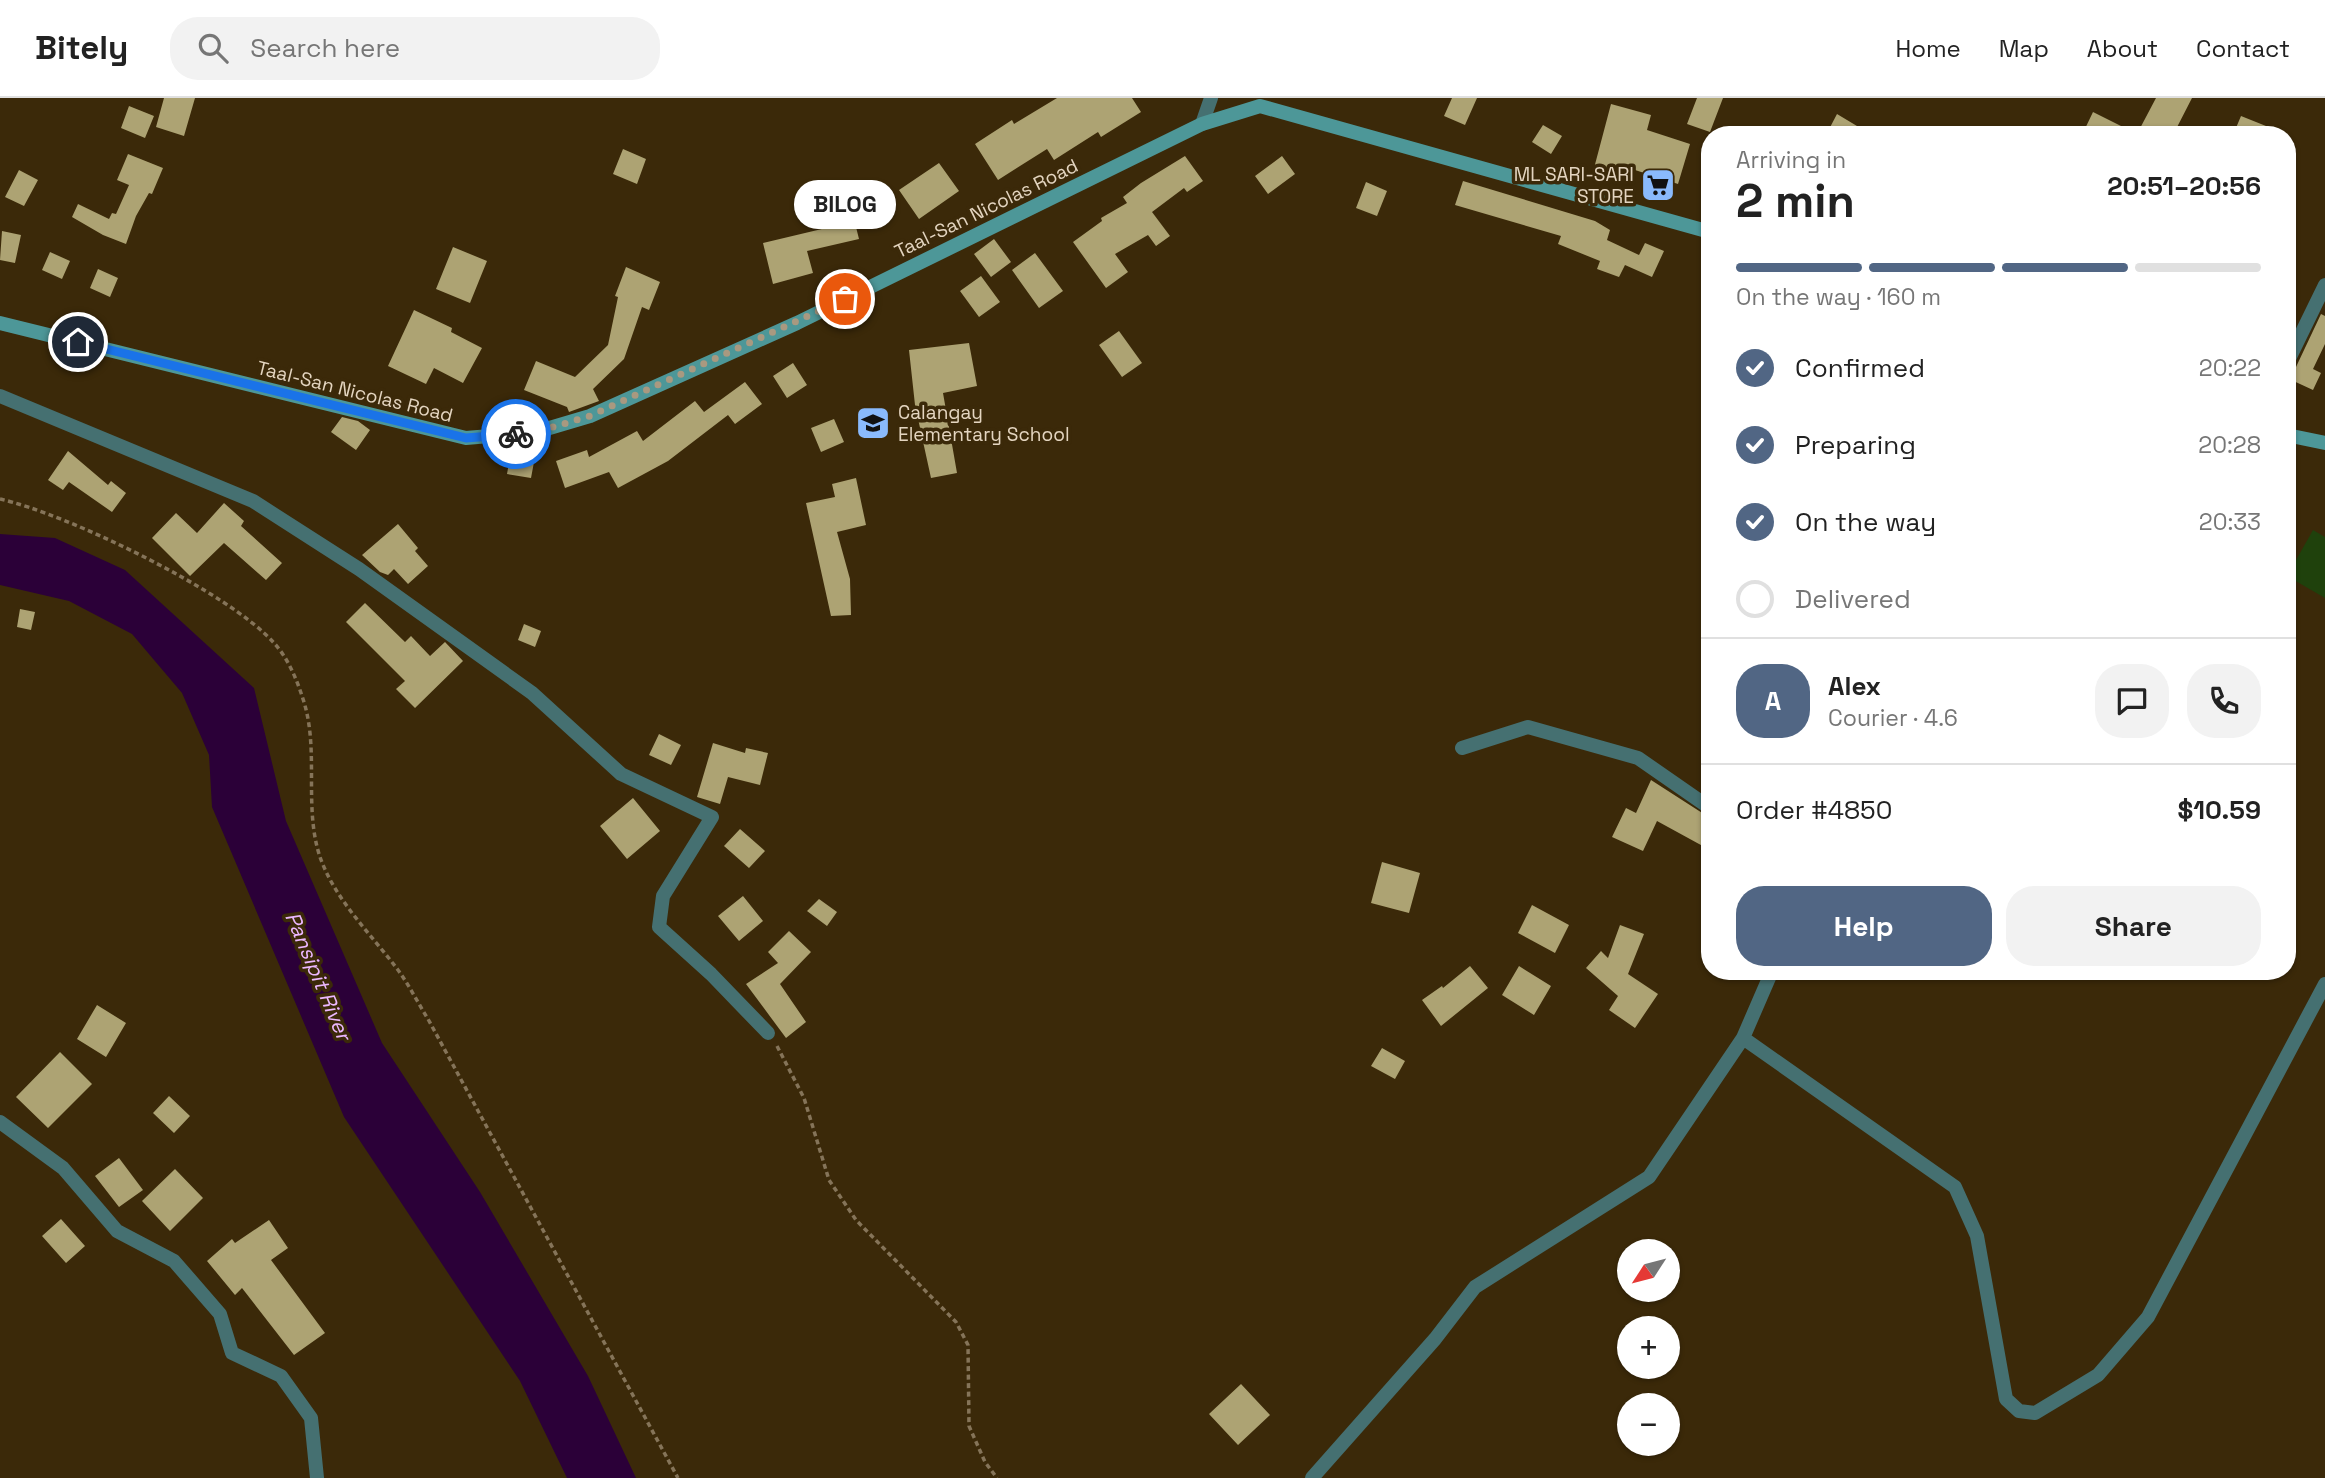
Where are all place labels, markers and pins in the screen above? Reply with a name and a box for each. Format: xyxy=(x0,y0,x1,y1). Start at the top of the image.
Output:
place label: ML SARI-SARI STORE xyxy=(1514,162,1634,209)
supermarket icon: ML SARI-SARI STORE xyxy=(1639,166,1677,204)
callout: BILOG xyxy=(794,180,896,229)
pin xyxy=(815,269,875,329)
pin xyxy=(48,312,108,372)
place label: Calangay Elementary School xyxy=(898,400,1070,447)
school or university icon: Calangay Elementary School xyxy=(854,404,892,442)

